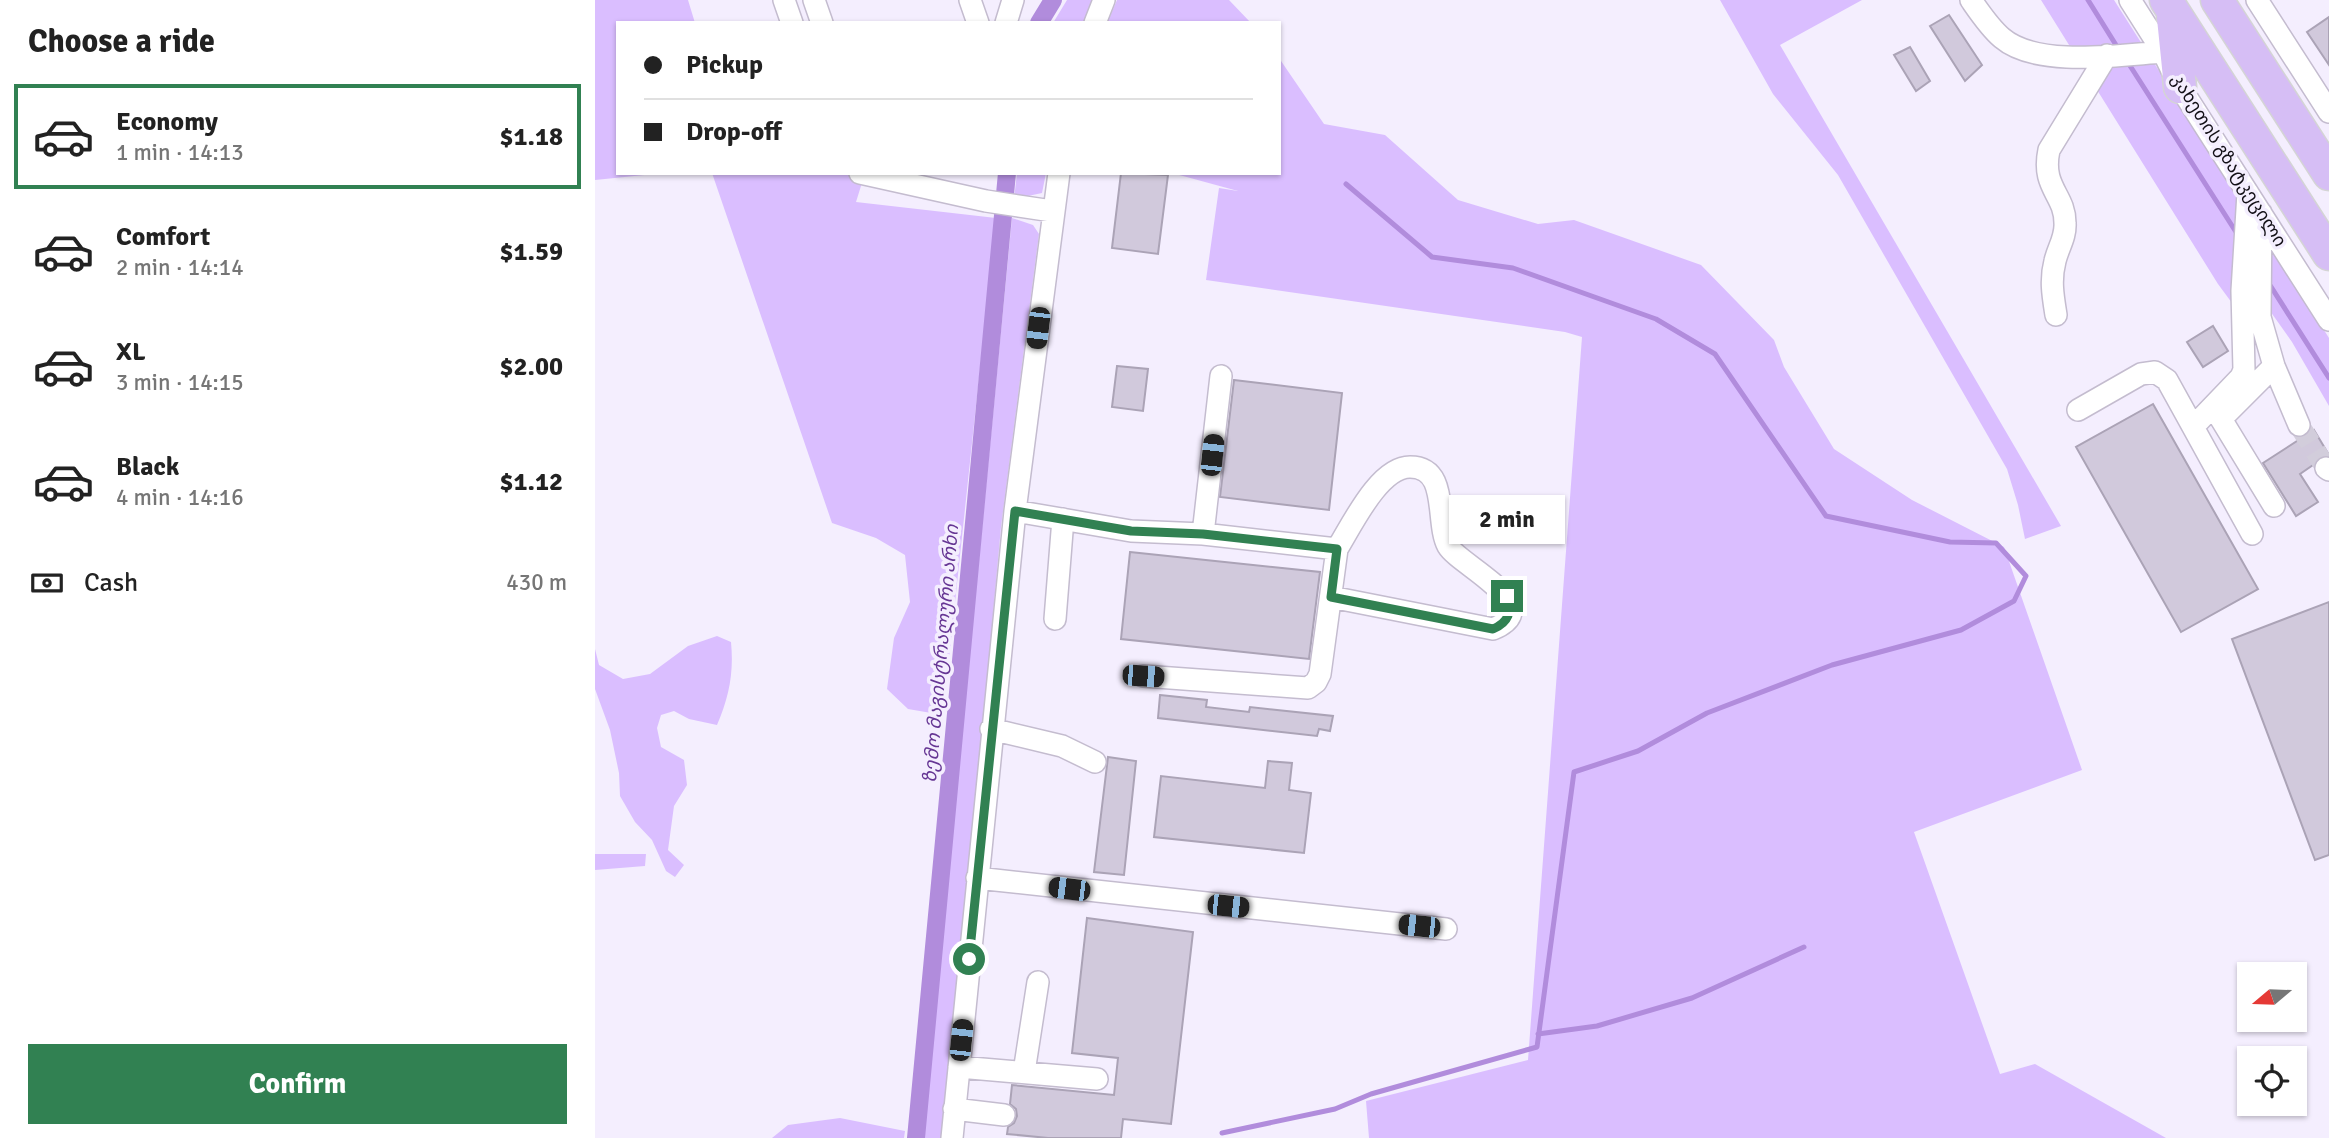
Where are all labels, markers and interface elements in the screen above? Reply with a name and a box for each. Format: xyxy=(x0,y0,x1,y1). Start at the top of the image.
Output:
text: Choose a ride xyxy=(28,22,215,61)
text: Pickup xyxy=(686,49,763,81)
street label: კახეთის გზატკეცილი xyxy=(2167,69,2291,251)
icon: car xyxy=(32,105,95,168)
text: Economy xyxy=(116,106,218,138)
text: Drop-off xyxy=(686,116,782,148)
text: $1.18 xyxy=(499,121,563,153)
text: 1 min · 14:13 xyxy=(116,138,244,167)
icon: car xyxy=(32,220,95,283)
text: Comfort xyxy=(116,221,210,253)
text: $1.59 xyxy=(499,236,563,268)
text: 2 min · 14:14 xyxy=(116,253,244,282)
car xyxy=(1026,306,1051,350)
icon: car xyxy=(32,335,95,398)
text: XL xyxy=(116,336,146,368)
text: $2.00 xyxy=(499,351,563,383)
text: 3 min · 14:15 xyxy=(116,368,244,397)
car xyxy=(1200,433,1225,477)
icon: car xyxy=(32,450,95,513)
text: Black xyxy=(116,451,179,483)
text: $1.12 xyxy=(499,466,563,498)
text: 4 min · 14:16 xyxy=(116,483,244,512)
callout: 2 min xyxy=(1449,494,1565,544)
text: 2 min xyxy=(1479,505,1535,534)
water label: ზემო მაგისტრალური არხი xyxy=(918,523,964,784)
icon: cash xyxy=(28,564,66,602)
text: Cash xyxy=(84,567,138,599)
text: 430 m xyxy=(506,568,567,597)
route end xyxy=(1491,580,1523,612)
car xyxy=(1122,664,1165,688)
car xyxy=(1047,876,1092,902)
car xyxy=(1207,893,1250,919)
car xyxy=(1398,913,1441,939)
route start xyxy=(953,943,985,975)
north arrow xyxy=(2237,962,2307,1032)
map controls xyxy=(2237,962,2307,1116)
car xyxy=(949,1018,974,1062)
button: Confirm xyxy=(28,1044,567,1124)
button: locate xyxy=(2237,1046,2307,1116)

